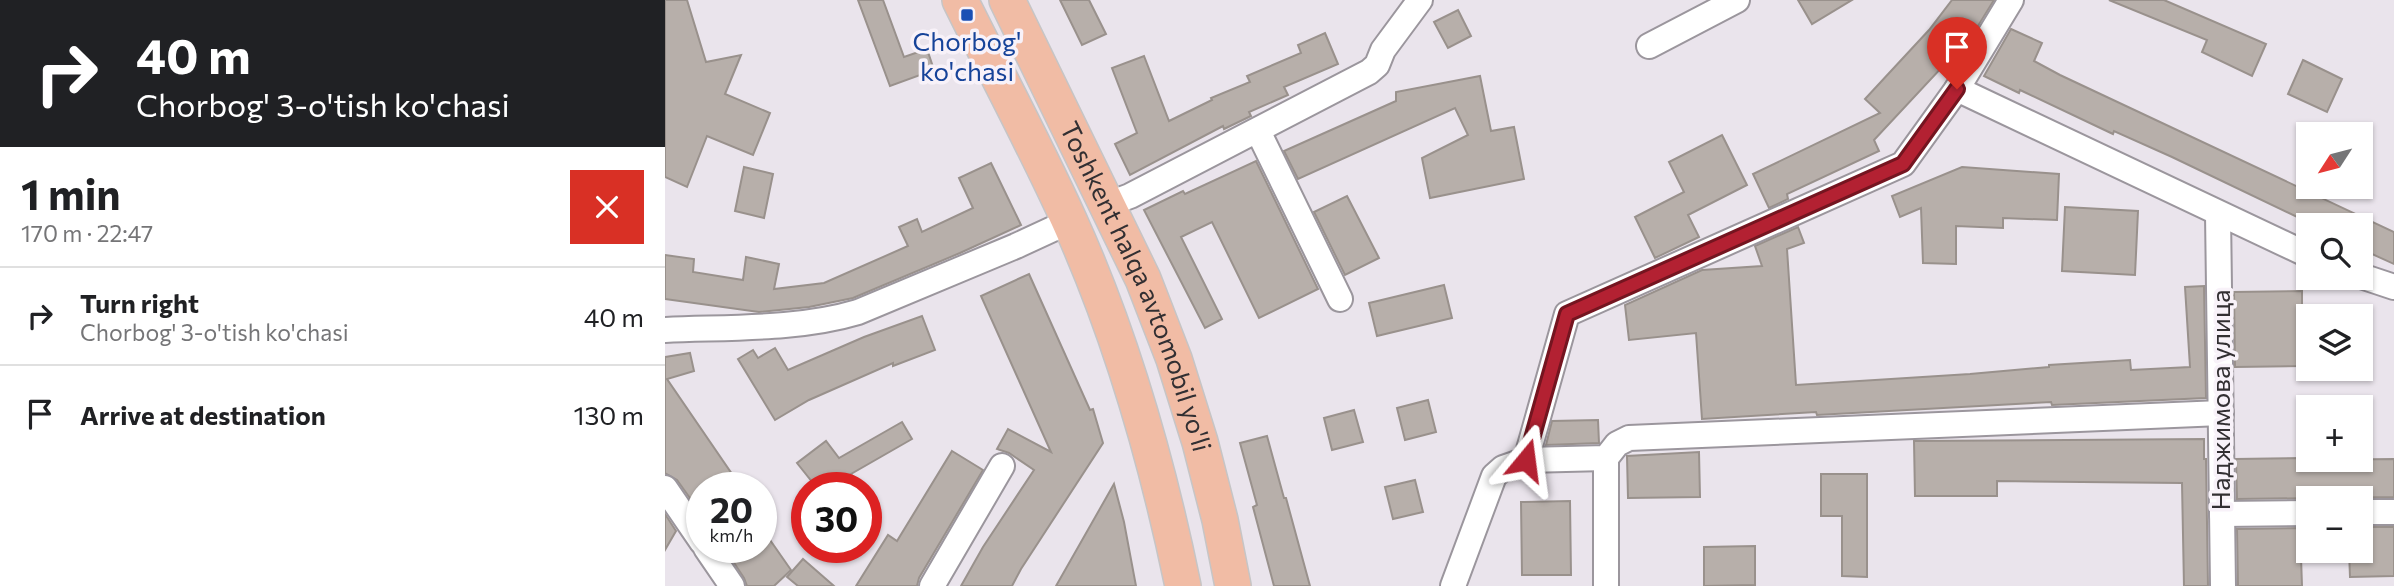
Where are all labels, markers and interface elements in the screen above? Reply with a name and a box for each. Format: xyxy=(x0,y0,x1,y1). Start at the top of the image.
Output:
marker: Chorbog' ko'chasi xyxy=(959,7,975,23)
pin xyxy=(1927,17,1987,89)
text: 40 m xyxy=(136,24,251,84)
place label: Chorbog' ko'chasi xyxy=(913,25,1021,86)
icon: right xyxy=(21,28,112,119)
icon: arrive xyxy=(1938,28,1976,66)
text: Chorbog' 3-o'tish ko'chasi xyxy=(136,84,510,124)
street label: Toshkent halqa avtomobil yo'li xyxy=(1055,116,1219,455)
north arrow xyxy=(2296,122,2373,200)
map controls xyxy=(2296,122,2373,563)
text: 1 min xyxy=(21,167,121,219)
button: close xyxy=(570,170,644,244)
button: search xyxy=(2296,213,2373,290)
text: 170 m · 22:47 xyxy=(21,219,153,247)
text: Turn right xyxy=(80,287,199,318)
street label: Наджимова улица xyxy=(2204,289,2235,511)
icon: right xyxy=(21,297,59,335)
text: 40 m xyxy=(584,301,644,332)
button: layers xyxy=(2296,304,2373,381)
text: Chorbog' 3-o'tish ko'chasi xyxy=(80,318,349,346)
icon: arrive xyxy=(21,395,59,433)
button: + xyxy=(2296,395,2373,472)
text: Arrive at destination xyxy=(80,399,326,430)
text: 130 m xyxy=(573,399,644,430)
position arrow xyxy=(1489,423,1563,497)
speed limit sign: 30 xyxy=(791,472,882,563)
button: − xyxy=(2296,486,2373,563)
text: 20 xyxy=(710,487,753,530)
text: km/h xyxy=(710,524,753,546)

